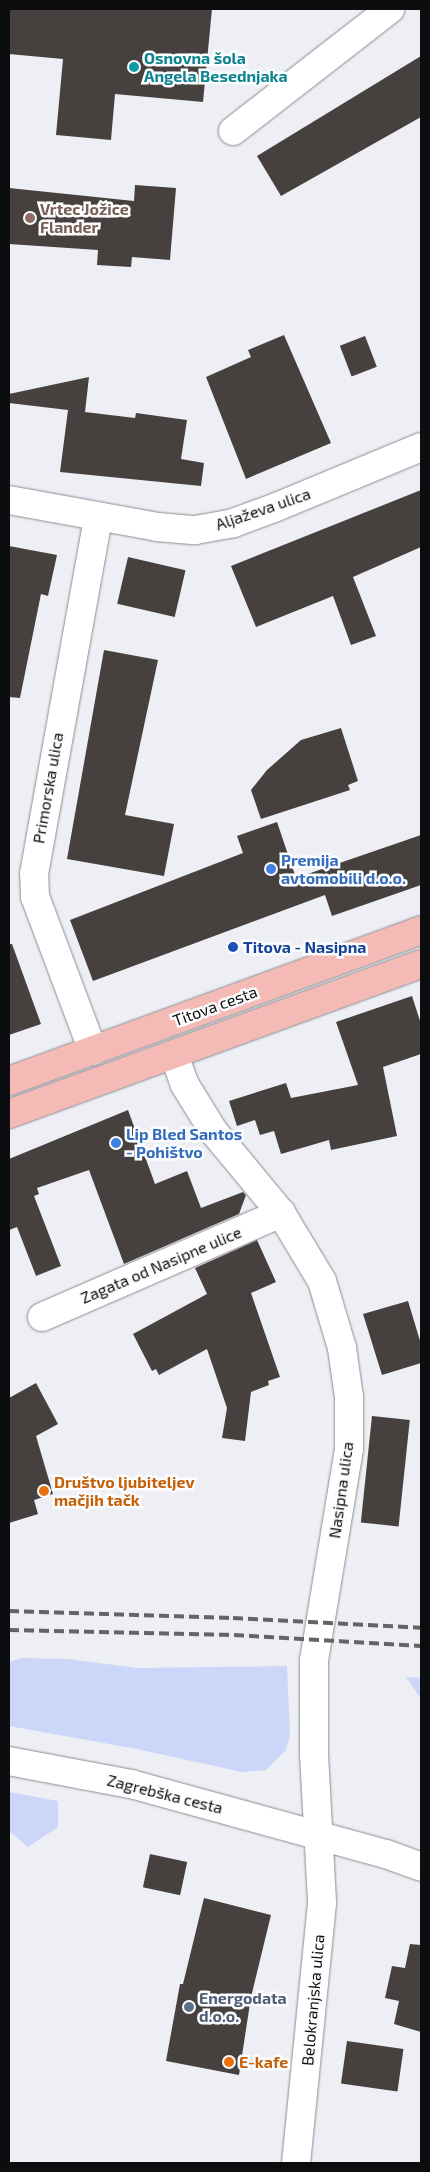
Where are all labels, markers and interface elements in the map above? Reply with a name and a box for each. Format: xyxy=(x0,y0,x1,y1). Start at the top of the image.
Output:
place label: Osnovna šola Angela Besednjaka xyxy=(144,48,288,86)
marker: Osnovna šola Angela Besednjaka xyxy=(128,61,140,73)
place label: Vrtec Jožice Flander xyxy=(40,199,129,237)
marker: Vrtec Jožice Flander xyxy=(24,212,36,224)
street label: Aljaževa ulica xyxy=(213,484,313,534)
street label: Primorska ulica xyxy=(29,731,67,845)
place label: Premija avtomobili d.o.o. xyxy=(281,850,406,888)
marker: Premija avtomobili d.o.o. xyxy=(265,863,277,875)
place label: Titova - Nasipna xyxy=(243,937,366,957)
marker: Titova - Nasipna xyxy=(227,941,239,953)
street label: Titova cesta xyxy=(170,982,260,1030)
place label: Lip Bled Santos - Pohištvo xyxy=(126,1124,242,1162)
marker: Lip Bled Santos - Pohištvo xyxy=(110,1137,122,1149)
street label: Zagata od Nasipne ulice xyxy=(78,1222,244,1308)
street label: Nasipna ulica xyxy=(325,1440,357,1540)
place label: Društvo ljubiteljev mačjih tačk xyxy=(54,1472,194,1510)
marker: Društvo ljubiteljev mačjih tačk xyxy=(38,1485,50,1497)
street label: Zagrebška cesta xyxy=(105,1770,225,1818)
street label: Belokranjska ulica xyxy=(298,1933,328,2067)
place label: Energodata d.o.o. xyxy=(199,1988,287,2026)
marker: Energodata d.o.o. xyxy=(183,2001,195,2013)
place label: E-kafe xyxy=(239,2052,288,2072)
marker: E-kafe xyxy=(223,2056,235,2068)

